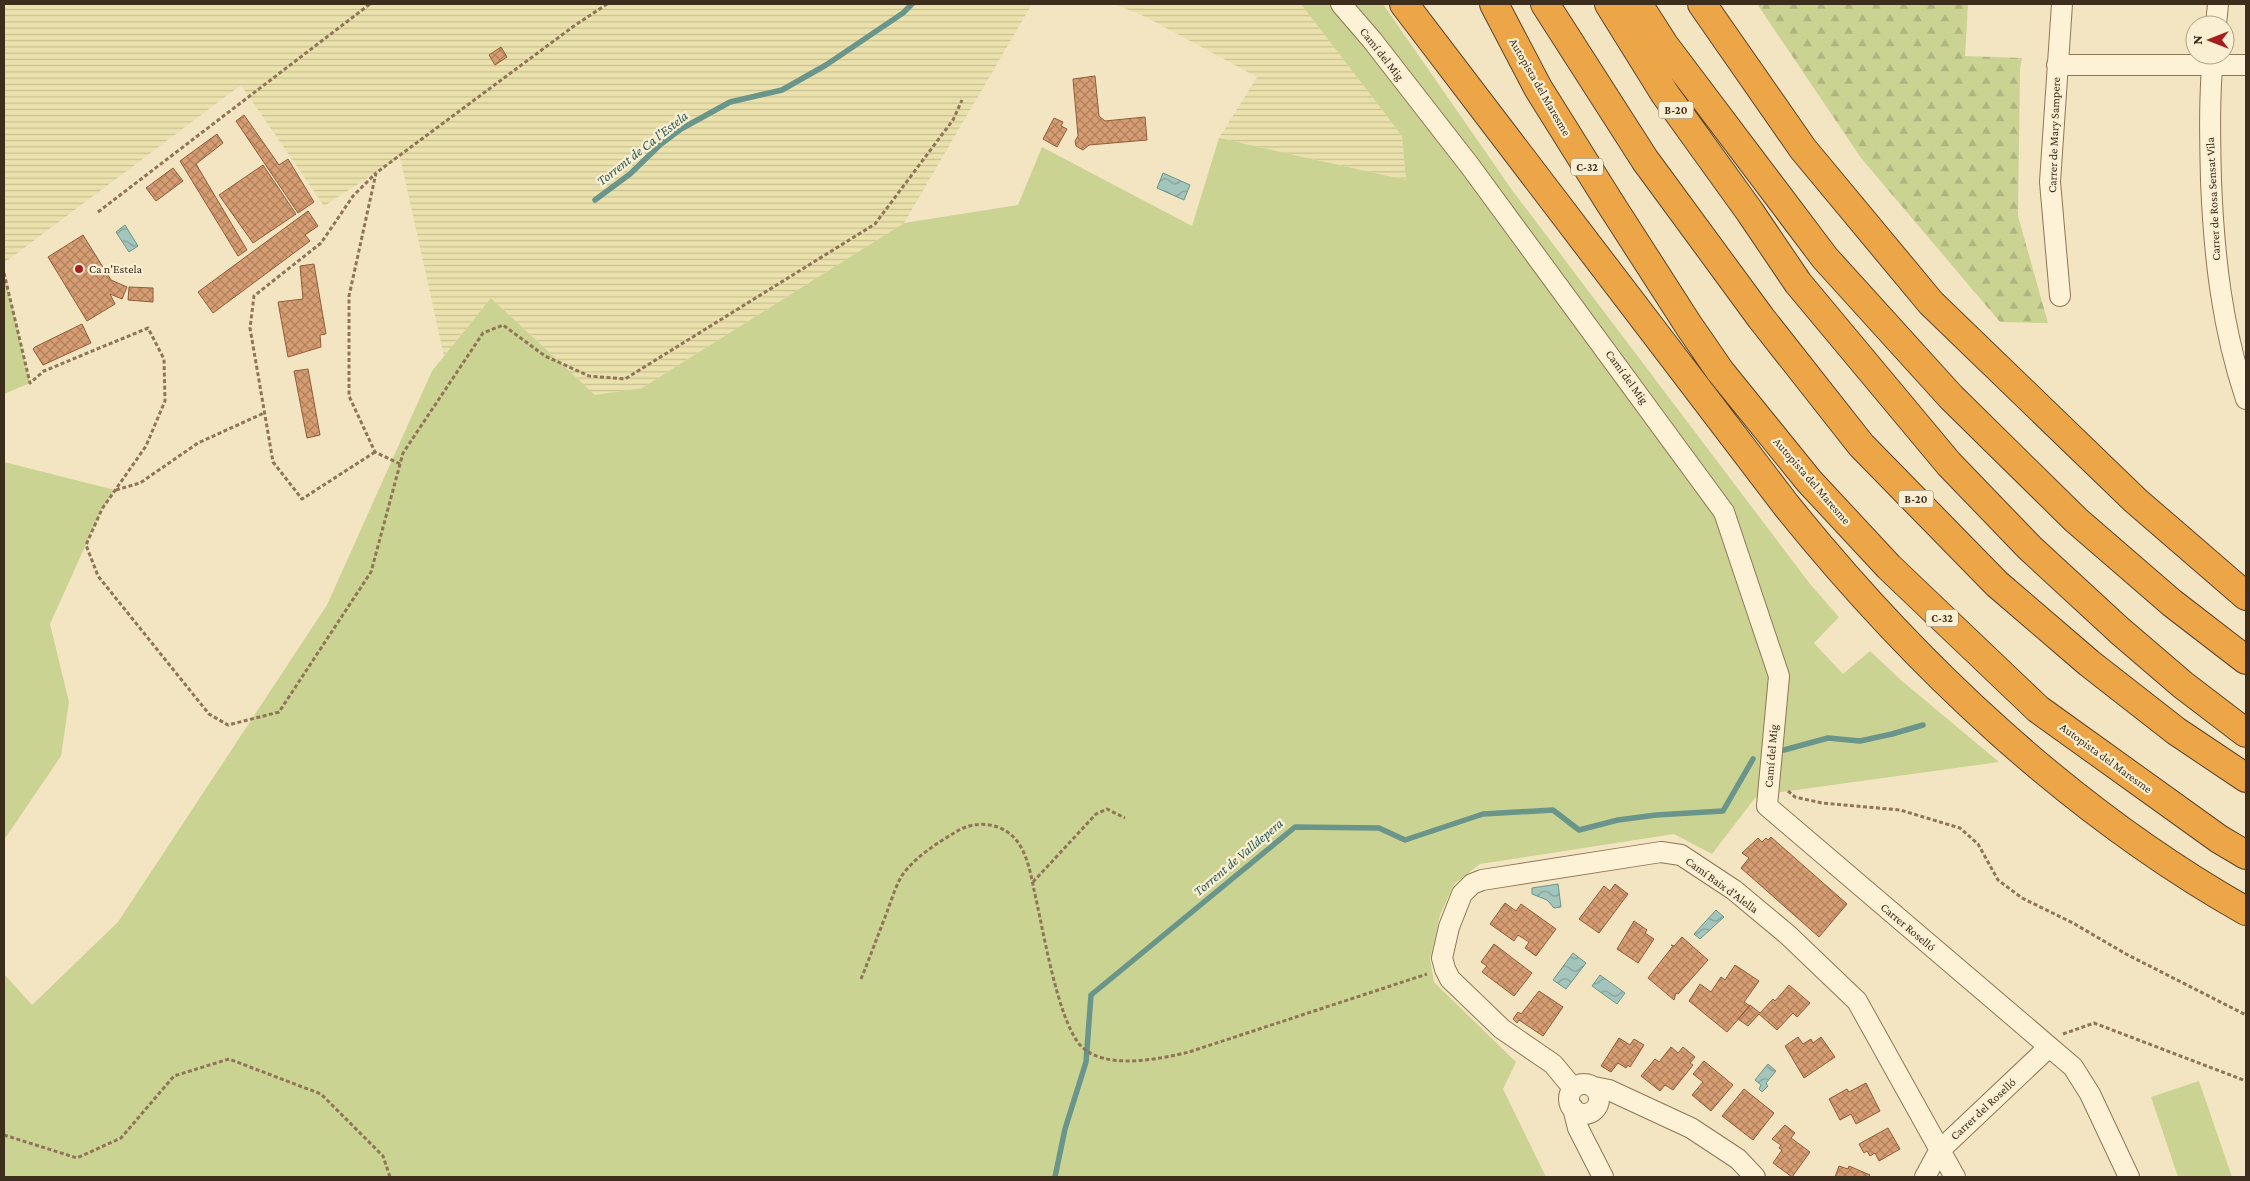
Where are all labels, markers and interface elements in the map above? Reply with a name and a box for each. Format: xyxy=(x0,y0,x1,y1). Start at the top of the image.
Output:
north arrow xyxy=(2185,15,2235,65)
street label: Camí del Mig xyxy=(1357,25,1407,83)
text: N xyxy=(2189,35,2205,45)
street label: Autopista del Maresme xyxy=(1506,36,1574,138)
street label: Carrer de Mary Sampere xyxy=(2045,77,2063,193)
road number: B-20 xyxy=(1658,102,1694,118)
water label: Torrent de Ca l'Estela xyxy=(593,107,691,189)
street label: Carrer de Rosa Sensat Vila xyxy=(2203,136,2223,261)
road number: C-32 xyxy=(1571,158,1603,176)
place label: Ca n'Estela xyxy=(89,262,143,276)
marker: Ca n'Estela xyxy=(73,263,85,275)
street label: Camí del Mig xyxy=(1603,347,1651,407)
street label: Autopista del Maresme xyxy=(1771,435,1853,527)
road number: B-20 xyxy=(1898,490,1934,508)
road number: C-32 xyxy=(1926,610,1958,626)
street label: Autopista del Maresme xyxy=(2057,720,2155,796)
street label: Camí del Mig xyxy=(1761,724,1781,788)
water label: Torrent de Valldepera xyxy=(1190,815,1286,899)
street label: Camí Baix d'Alella xyxy=(1683,854,1762,916)
street label: Carrer Roselló xyxy=(1878,900,1938,954)
street label: Carrer del Roselló xyxy=(1947,1075,2019,1143)

